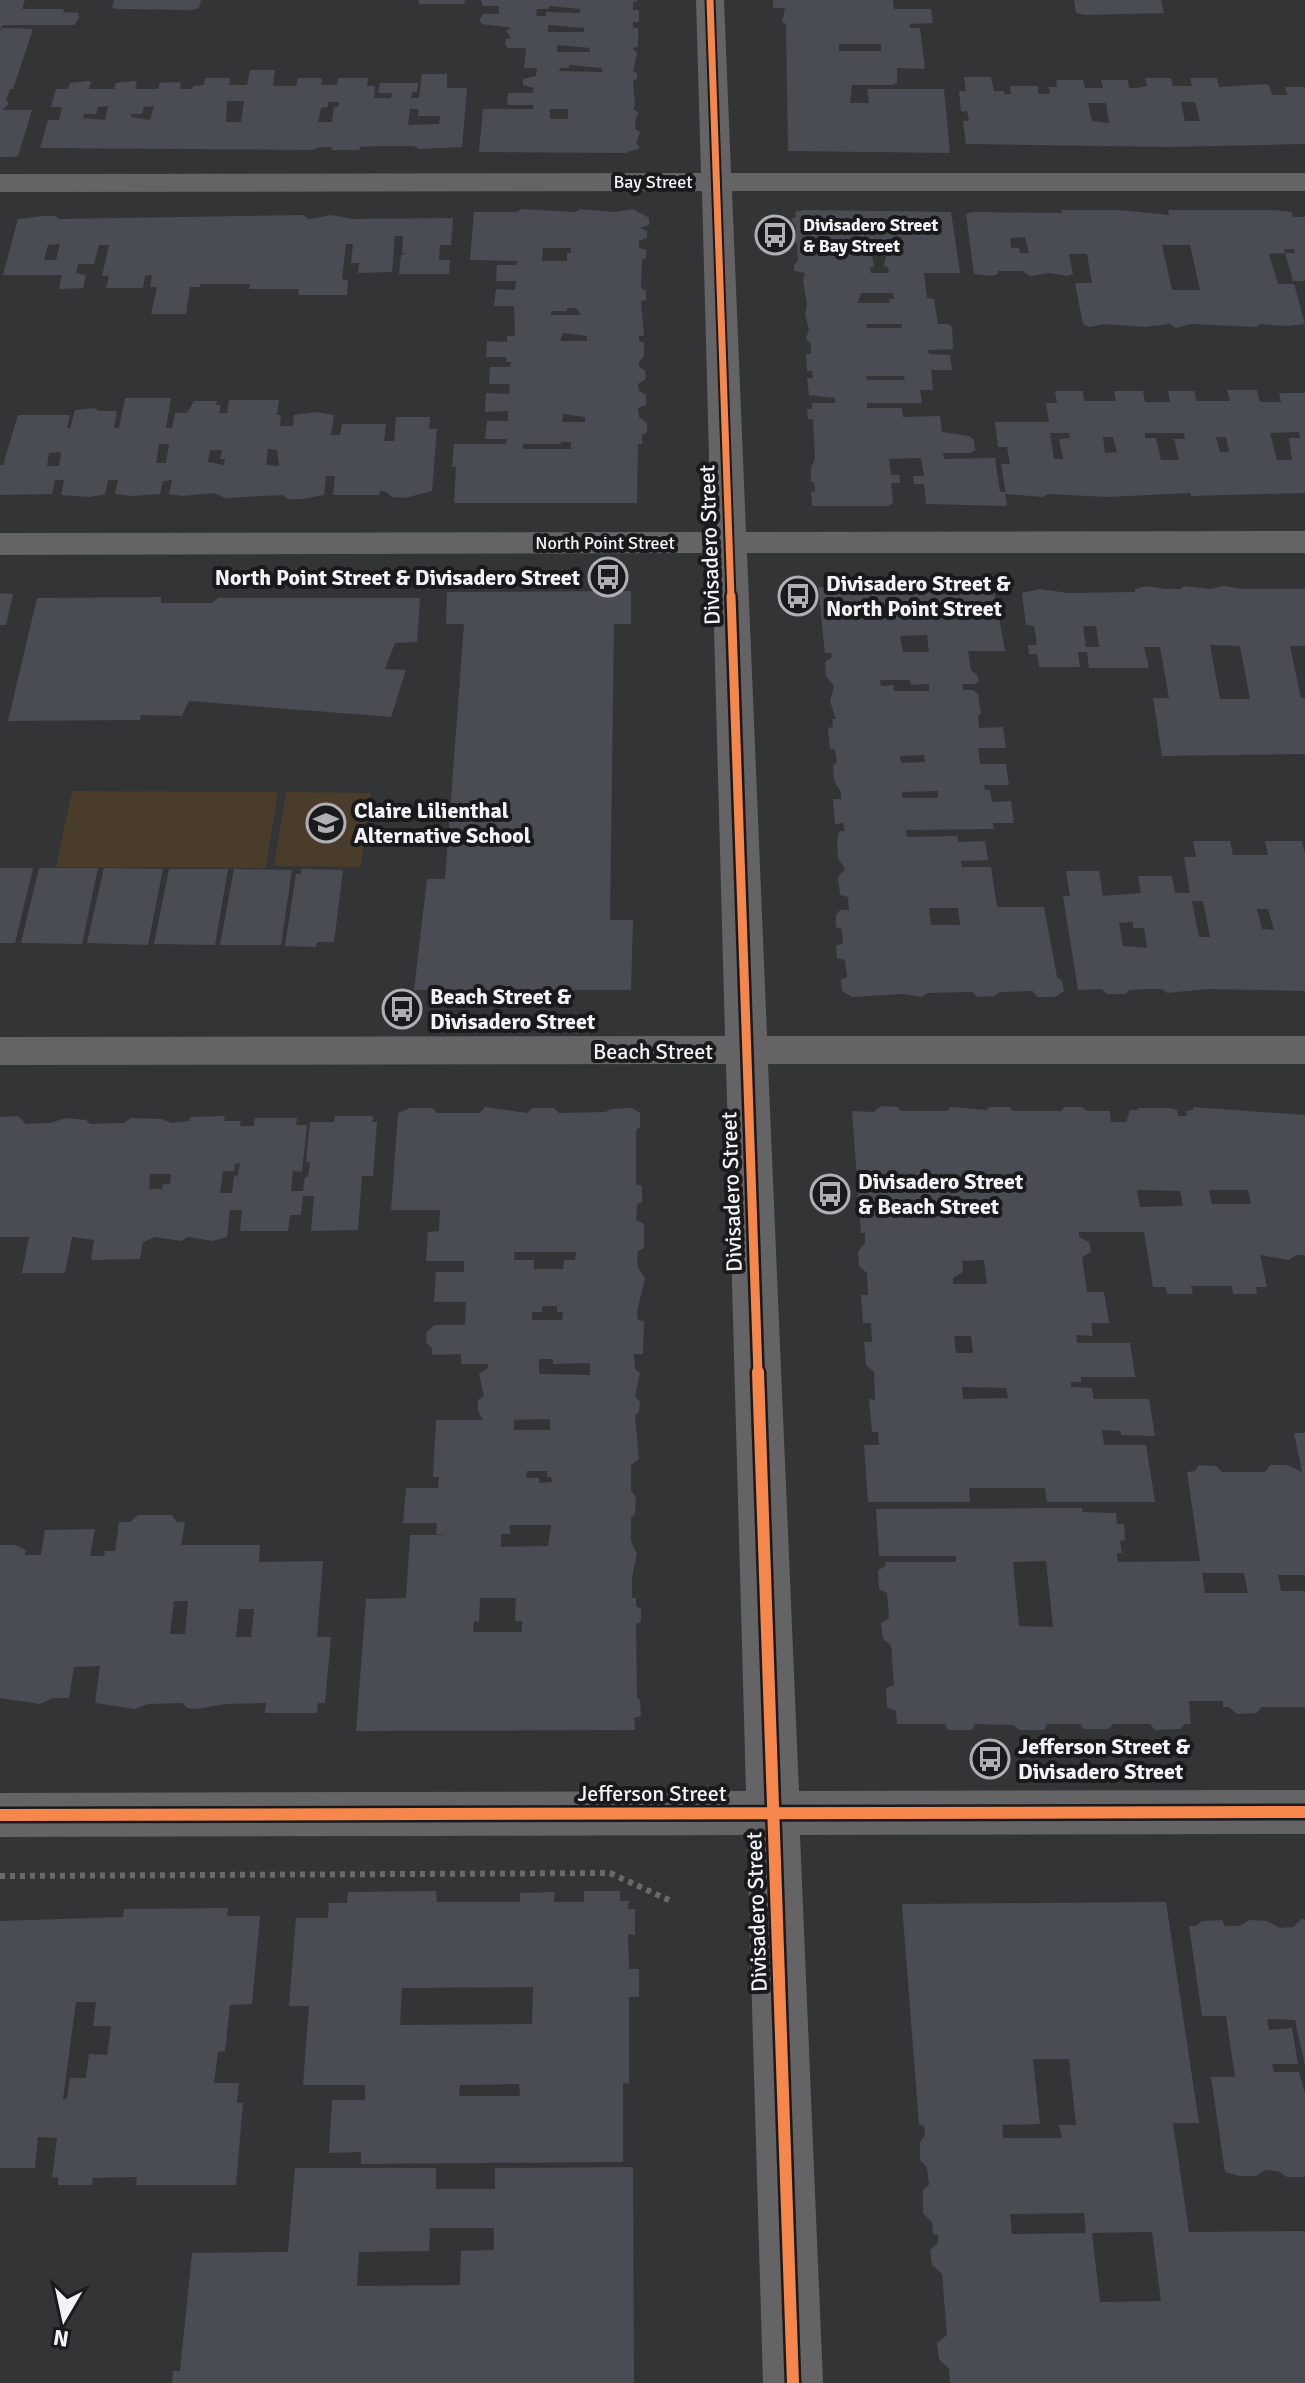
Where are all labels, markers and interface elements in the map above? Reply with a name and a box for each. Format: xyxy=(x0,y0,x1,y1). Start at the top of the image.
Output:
street label: Bay Street xyxy=(613,171,693,193)
bus stop icon: Divisadero Street & Bay Street xyxy=(754,214,796,256)
place label: Divisadero Street & Bay Street xyxy=(803,214,938,257)
street label: Divisadero Street xyxy=(693,464,726,626)
street label: North Point Street xyxy=(535,532,675,554)
bus stop icon: North Point Street & Divisadero Street xyxy=(587,556,629,598)
place label: North Point Street & Divisadero Street xyxy=(215,564,580,591)
place label: Divisadero Street & North Point Street xyxy=(826,570,1011,622)
bus stop icon: Divisadero Street & North Point Street xyxy=(777,575,819,617)
place label: Claire Lilienthal Alternative School xyxy=(354,797,531,849)
school or university icon: Claire Lilienthal Alternative School xyxy=(305,802,347,844)
place label: Beach Street & Divisadero Street xyxy=(430,983,595,1035)
bus stop icon: Beach Street & Divisadero Street xyxy=(381,988,423,1030)
street label: Beach Street xyxy=(593,1038,713,1065)
street label: Divisadero Street xyxy=(715,1111,748,1273)
place label: Divisadero Street & Beach Street xyxy=(858,1168,1023,1220)
bus stop icon: Divisadero Street & Beach Street xyxy=(809,1173,851,1215)
place label: Jefferson Street & Divisadero Street xyxy=(1018,1733,1190,1785)
bus stop icon: Jefferson Street & Divisadero Street xyxy=(969,1738,1011,1780)
street label: Jefferson Street xyxy=(577,1780,727,1807)
street label: Divisadero Street xyxy=(740,1831,773,1993)
north arrow xyxy=(24,2279,104,2359)
text: N xyxy=(51,2324,71,2353)

